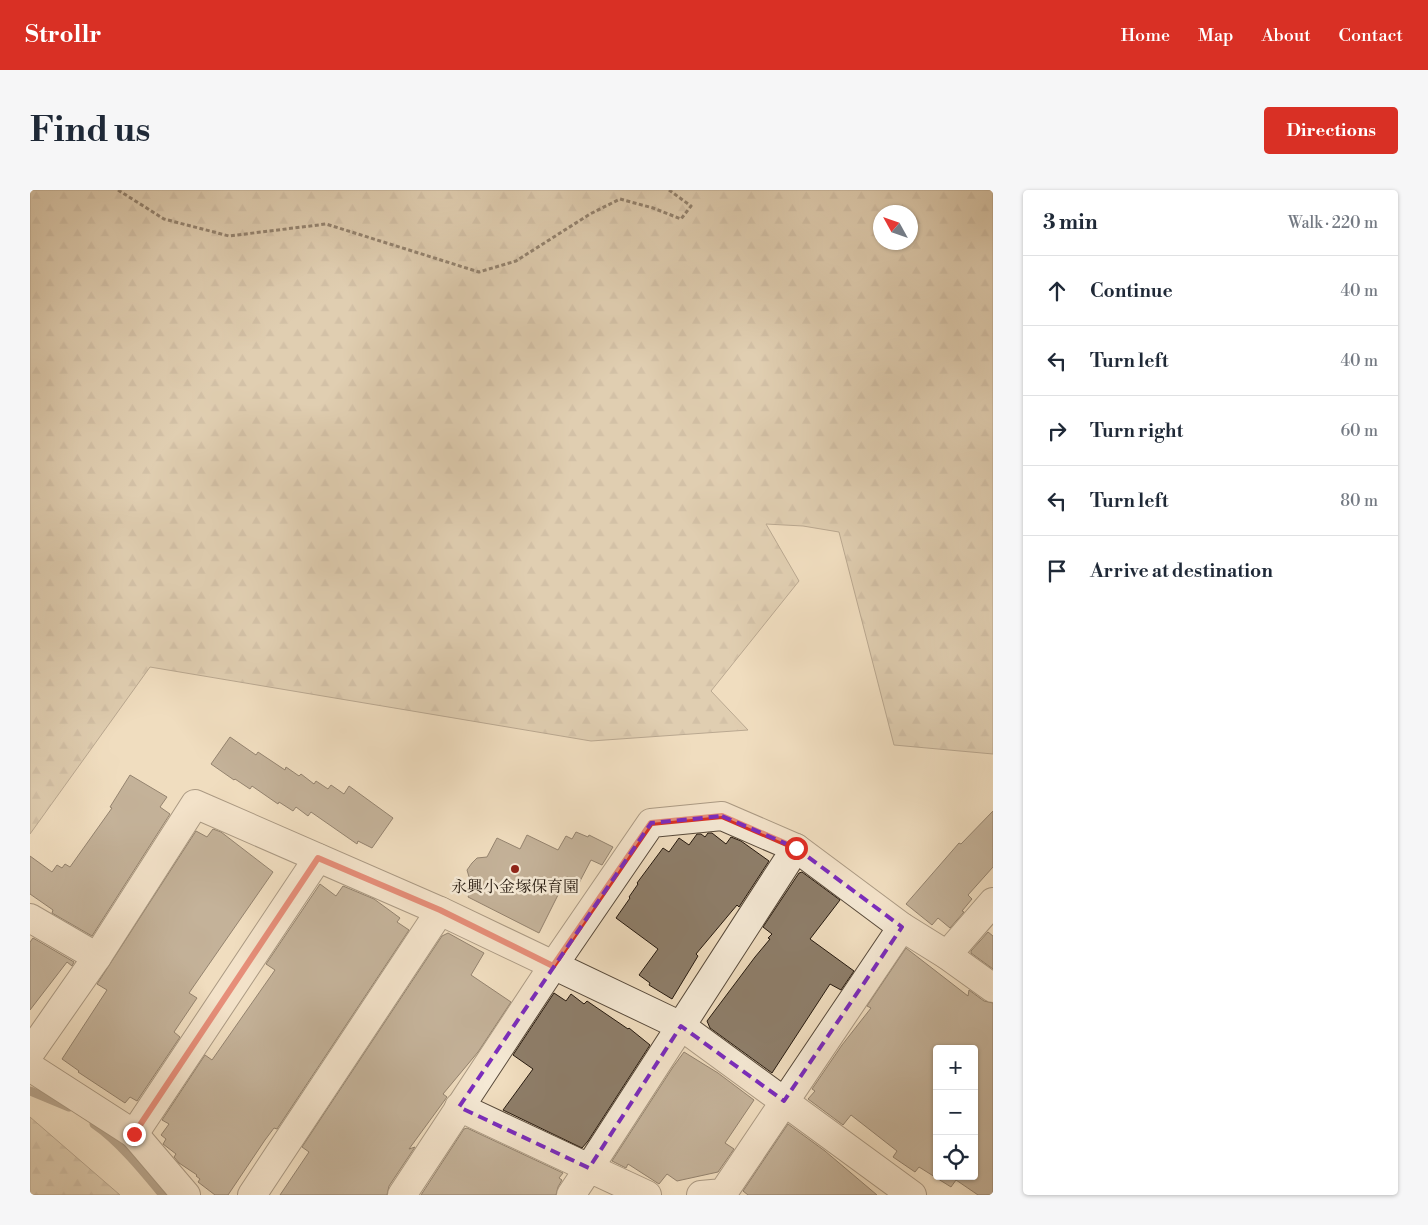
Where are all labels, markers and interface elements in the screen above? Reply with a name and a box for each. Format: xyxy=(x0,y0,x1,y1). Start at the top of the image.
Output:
text: Strollr xyxy=(25,20,101,50)
text: Home xyxy=(1121,24,1170,47)
text: Map xyxy=(1198,24,1234,47)
text: About xyxy=(1262,24,1311,47)
text: Contact xyxy=(1339,24,1403,47)
button: Directions xyxy=(1264,107,1398,154)
text: Find us xyxy=(30,109,150,152)
north arrow xyxy=(873,205,918,250)
text: 3 min xyxy=(1043,210,1098,236)
text: Walk · 220 m xyxy=(1288,213,1378,233)
icon: ahead xyxy=(1043,277,1071,305)
text: Continue xyxy=(1090,279,1173,303)
text: 40 m xyxy=(1341,281,1378,301)
icon: left xyxy=(1043,347,1071,375)
text: Turn left xyxy=(1090,349,1169,373)
text: 40 m xyxy=(1341,351,1378,371)
icon: right xyxy=(1043,417,1071,445)
text: Turn right xyxy=(1090,419,1183,443)
text: 60 m xyxy=(1340,421,1378,441)
icon: left xyxy=(1043,487,1071,515)
text: Turn left xyxy=(1090,489,1169,513)
text: 80 m xyxy=(1340,491,1378,511)
icon: arrive xyxy=(1043,557,1071,585)
text: Arrive at destination xyxy=(1090,559,1273,583)
route start xyxy=(785,837,808,860)
marker: 永興小金塚保育園 xyxy=(509,863,521,875)
place label: 永興小金塚保育園 xyxy=(451,877,579,897)
map controls xyxy=(933,1045,978,1180)
button: + xyxy=(933,1045,978,1090)
button: − xyxy=(933,1090,978,1135)
route end xyxy=(123,1123,146,1146)
button: locate xyxy=(933,1135,978,1180)

